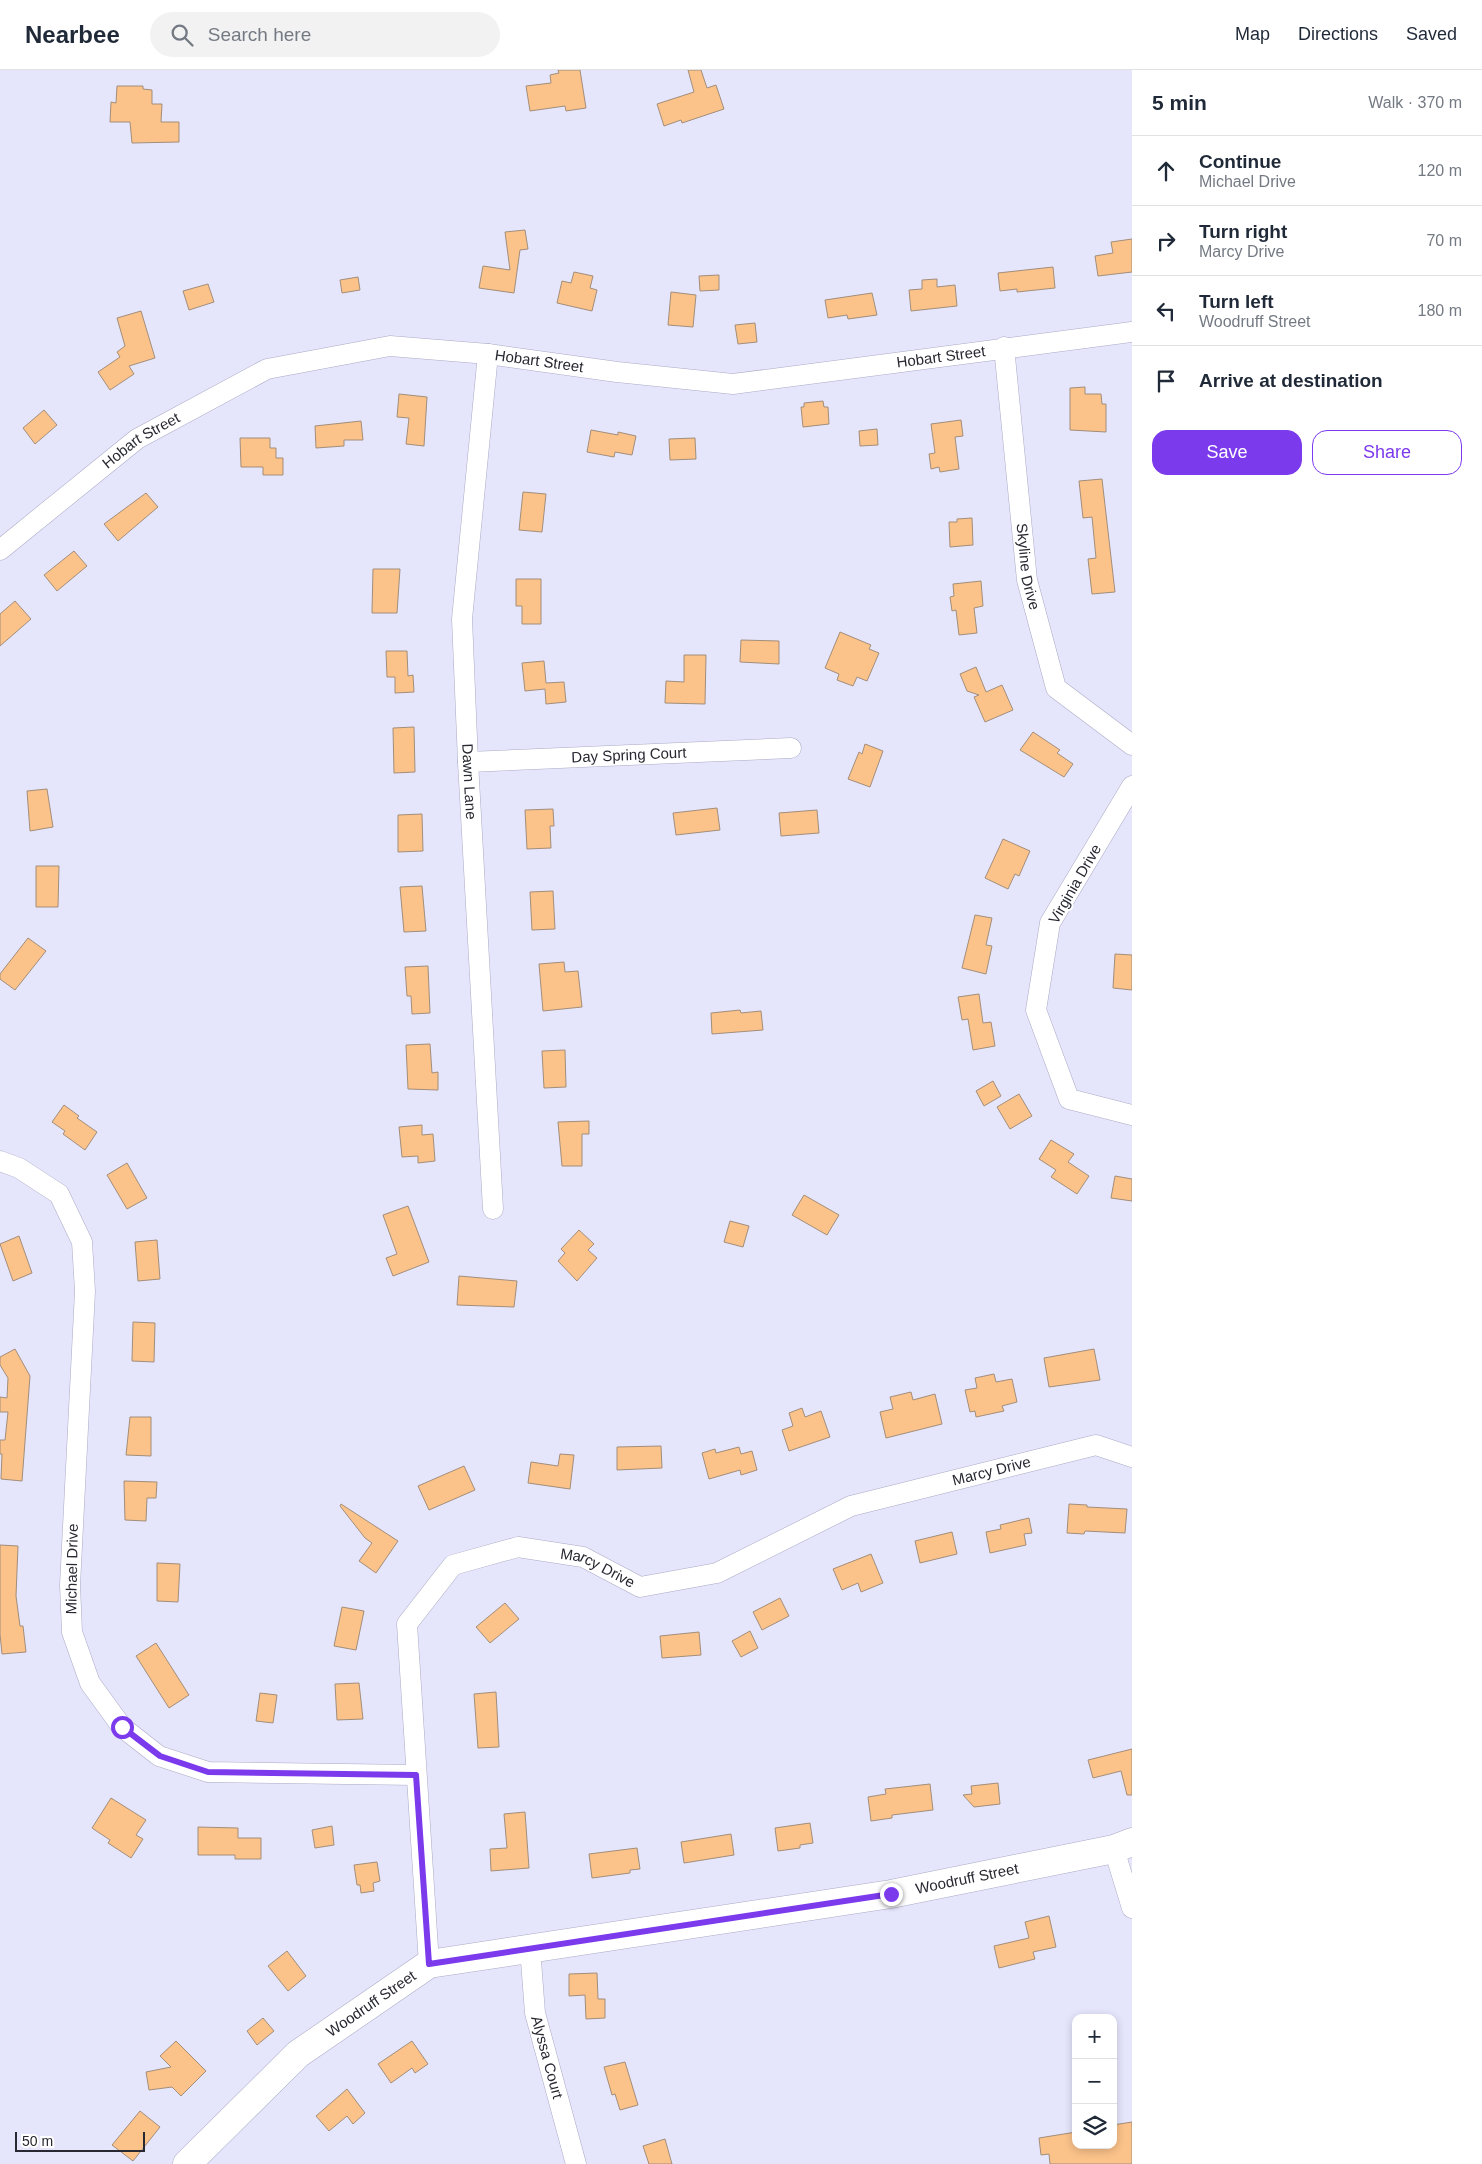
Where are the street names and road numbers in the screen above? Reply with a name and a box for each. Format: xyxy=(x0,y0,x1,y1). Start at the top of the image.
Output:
street label: Hobart Street xyxy=(896,342,987,371)
street label: Hobart Street xyxy=(494,346,585,375)
street label: Hobart Street xyxy=(99,408,183,472)
street label: Skyline Drive xyxy=(1013,522,1044,612)
street label: Dawn Lane xyxy=(459,743,480,820)
street label: Day Spring Court xyxy=(571,744,688,766)
street label: Virginia Drive xyxy=(1045,841,1104,927)
street label: Marcy Drive xyxy=(950,1453,1032,1488)
street label: Michael Drive xyxy=(62,1523,81,1615)
street label: Marcy Drive xyxy=(559,1545,638,1591)
street label: Woodruff Street xyxy=(914,1859,1021,1897)
street label: Woodruff Street xyxy=(323,1966,419,2040)
street label: Alyssa Court xyxy=(528,2014,567,2101)

